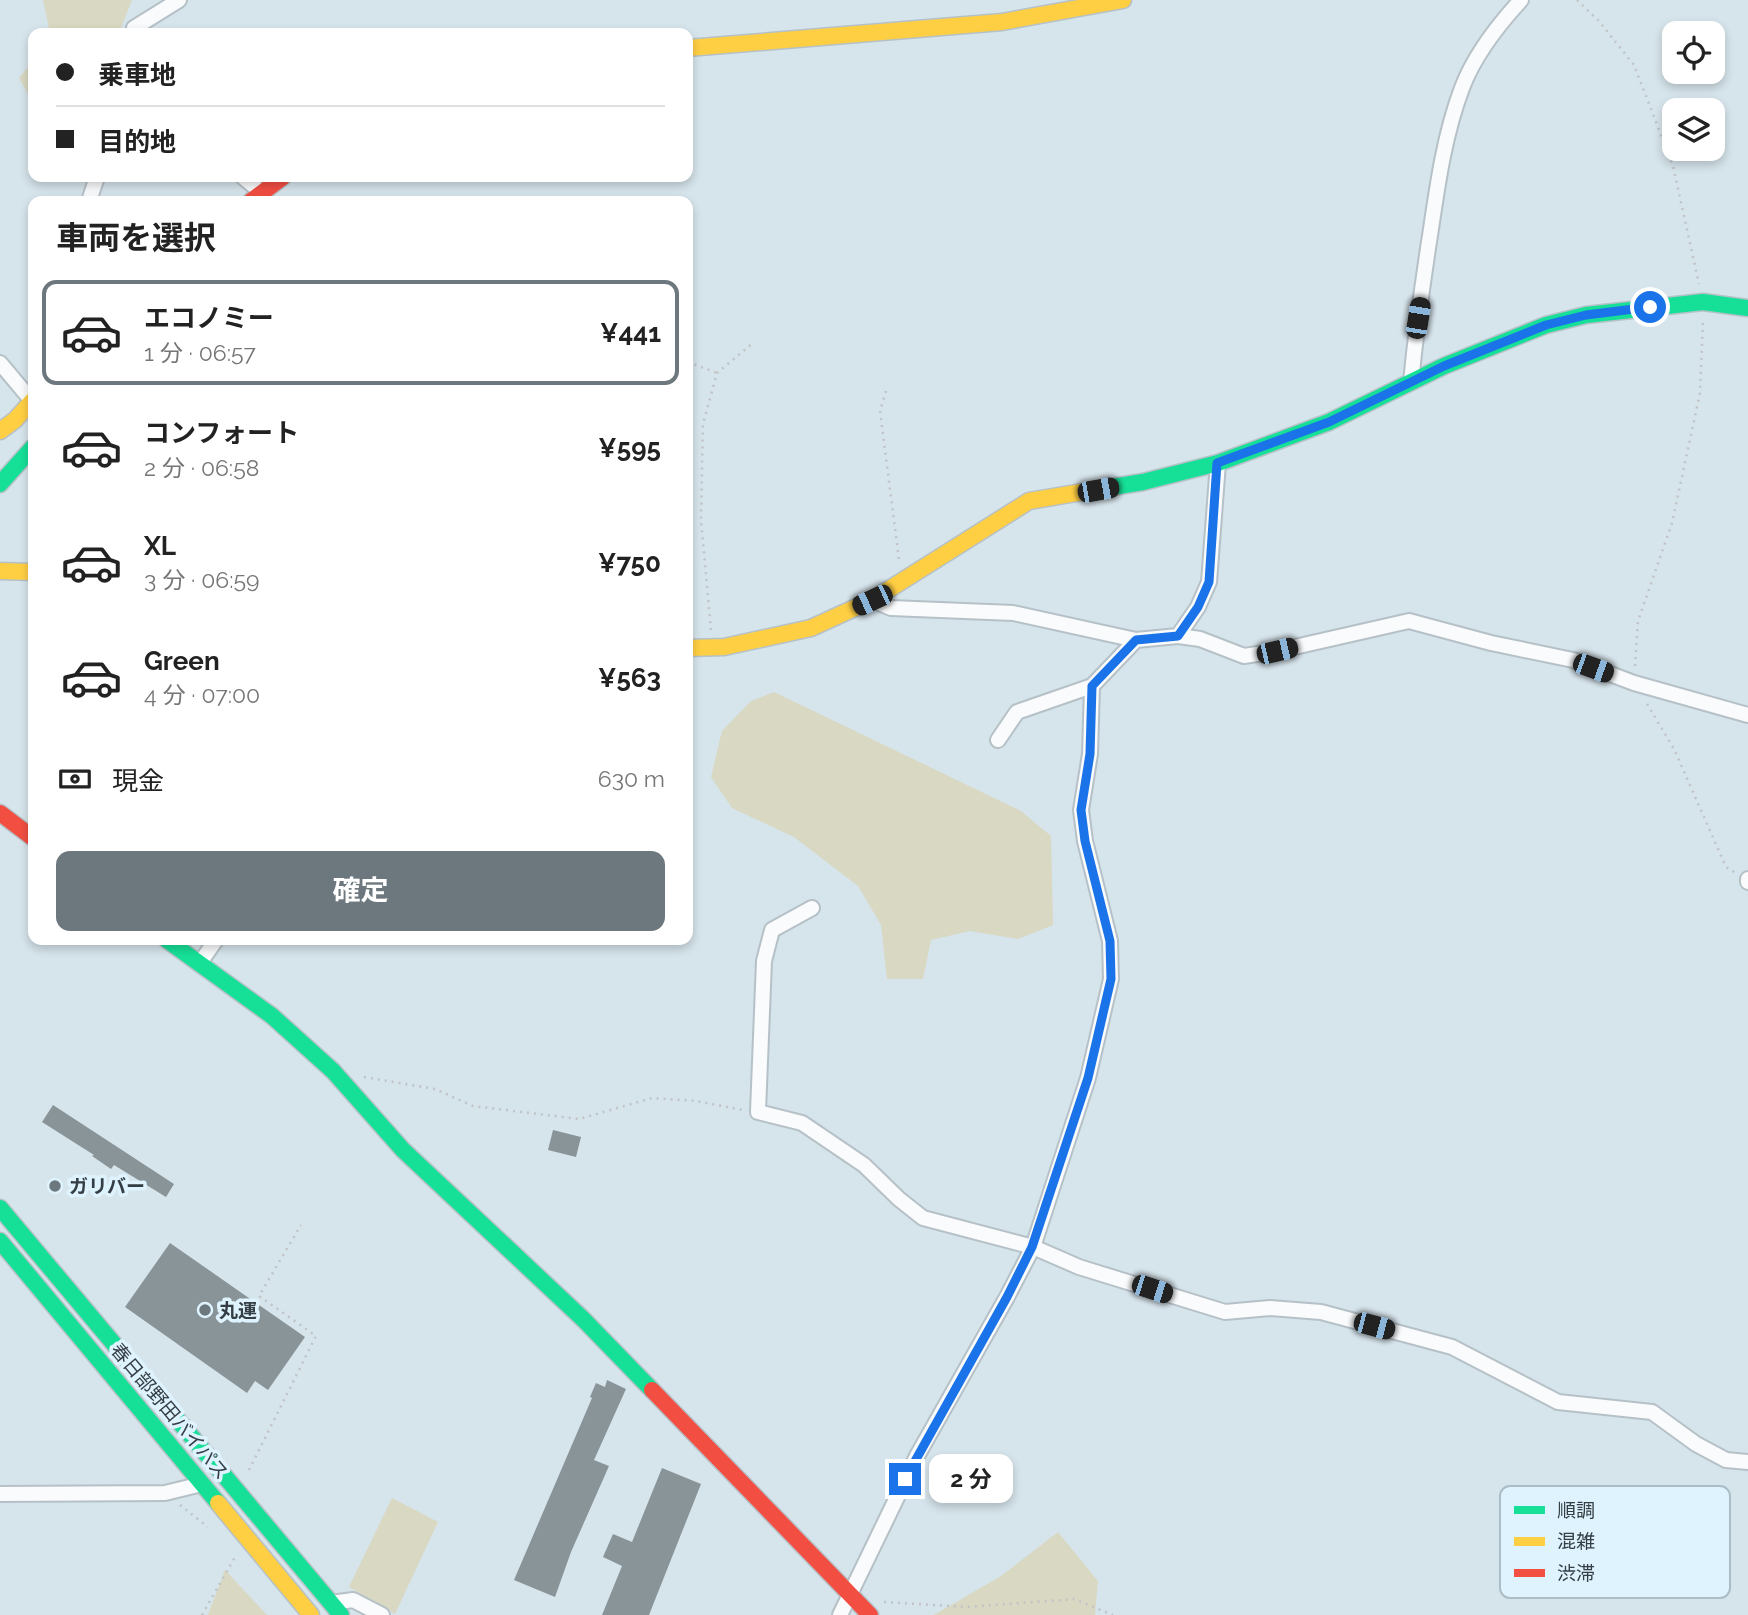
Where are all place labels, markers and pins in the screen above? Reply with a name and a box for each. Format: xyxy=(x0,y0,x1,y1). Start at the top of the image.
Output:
place label: ガリバー xyxy=(69,1175,145,1197)
marker: ガリバー xyxy=(47,1178,63,1194)
place label: 丸運 xyxy=(219,1299,257,1321)
marker: 丸運 xyxy=(197,1302,213,1318)

